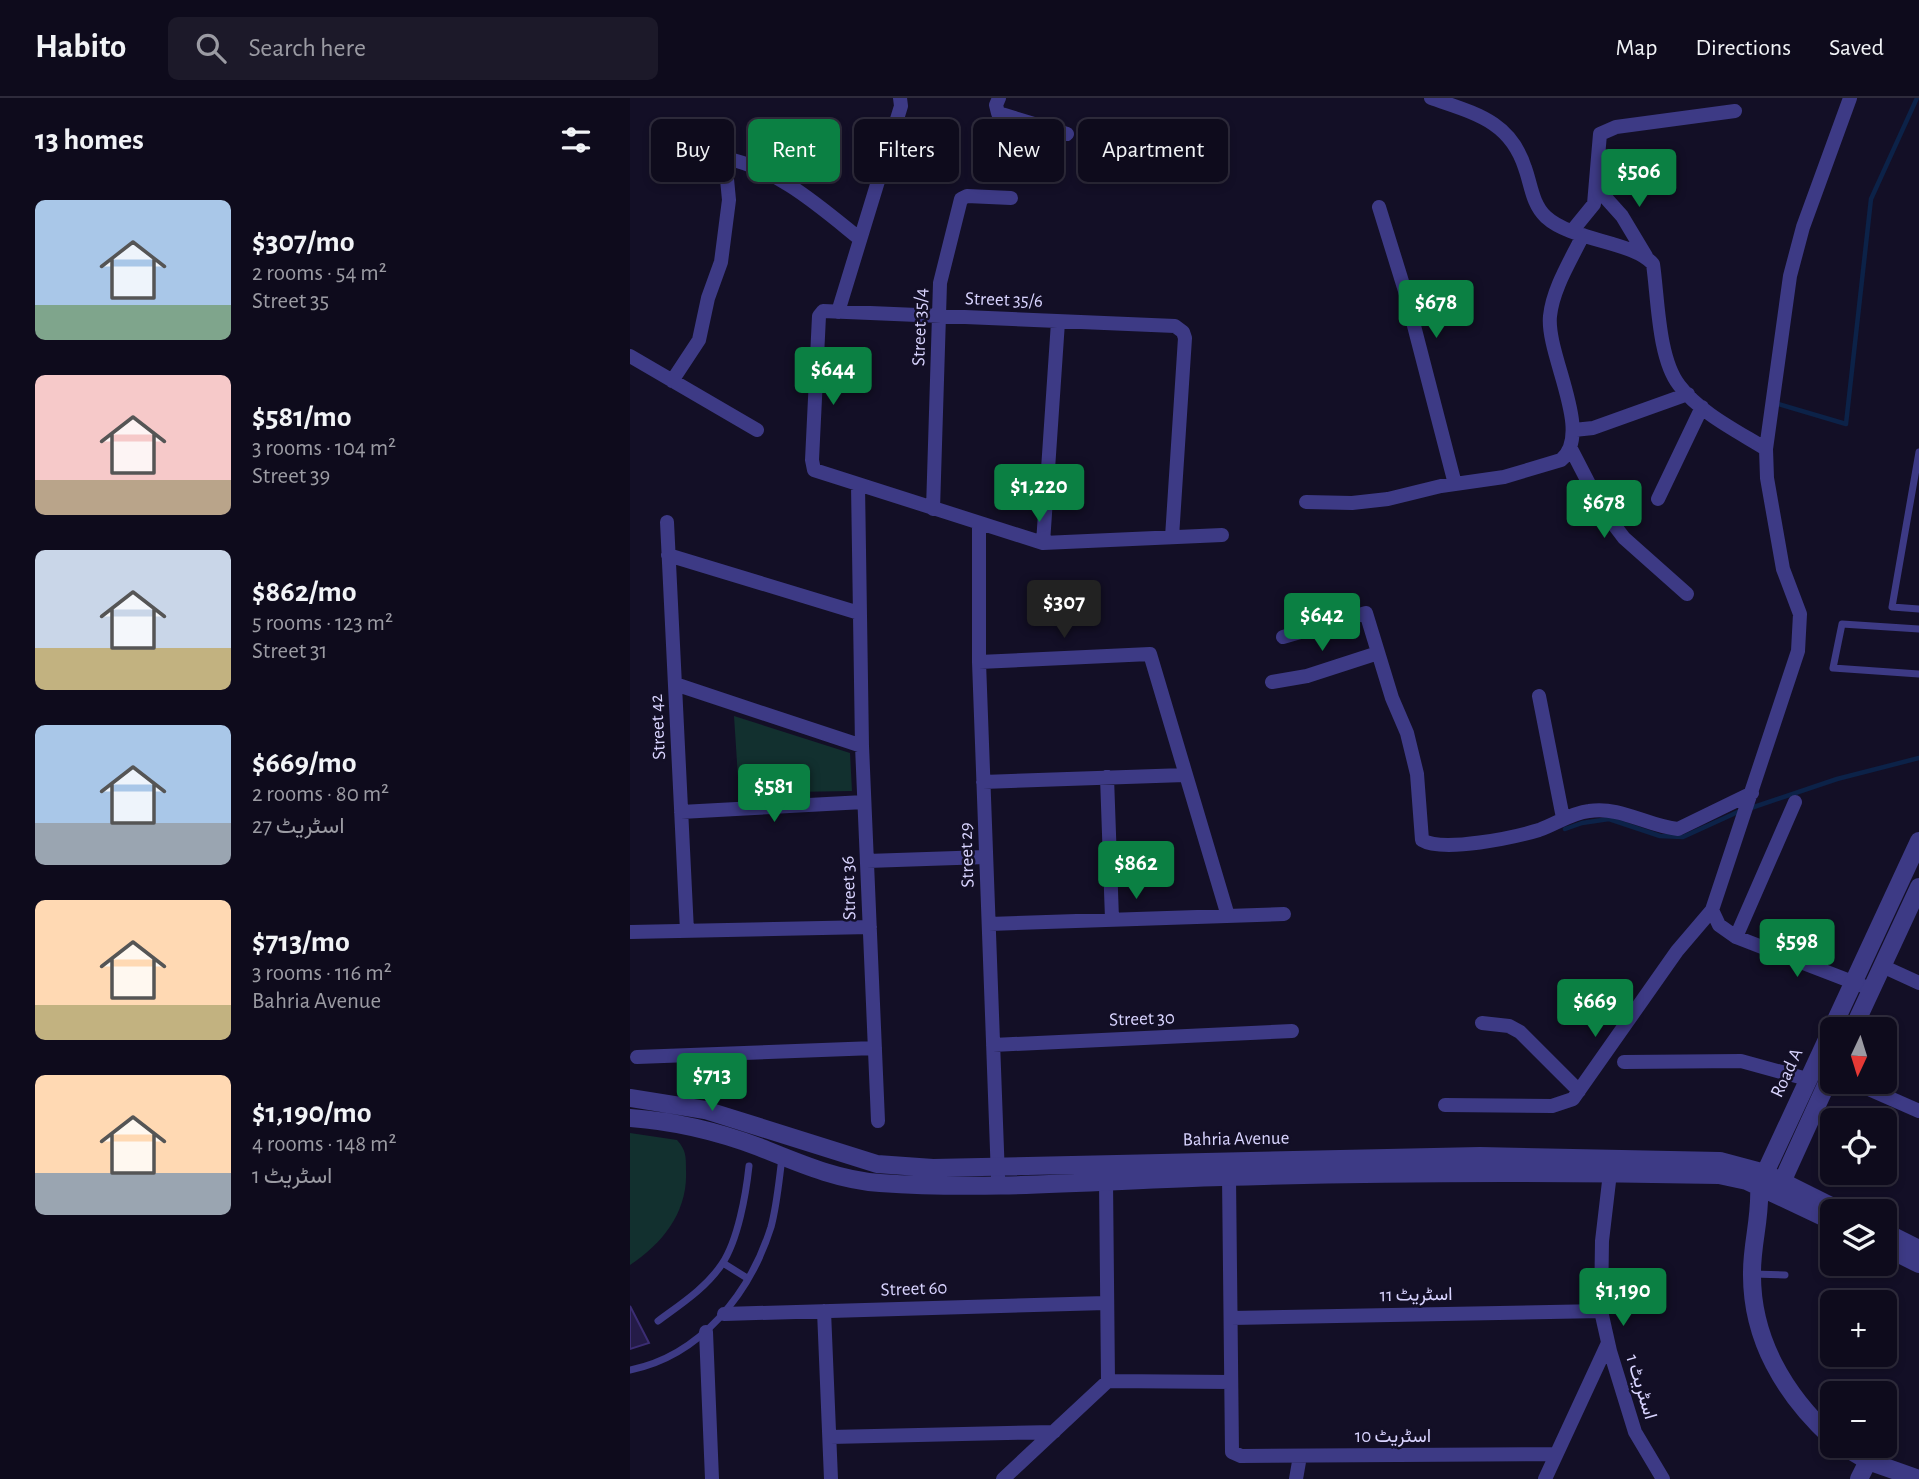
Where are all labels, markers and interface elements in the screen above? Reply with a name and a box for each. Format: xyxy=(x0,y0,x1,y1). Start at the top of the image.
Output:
search box xyxy=(168,17,658,80)
icon: search xyxy=(192,29,230,67)
text: Habito xyxy=(35,31,126,64)
text: Search here xyxy=(248,35,366,61)
text: Map xyxy=(1615,36,1657,60)
text: Directions xyxy=(1695,36,1791,60)
text: Saved xyxy=(1829,36,1884,60)
chip: Buy xyxy=(651,119,734,182)
chip: Rent xyxy=(748,119,840,182)
chip: Filters xyxy=(854,119,959,182)
chip: New xyxy=(973,119,1064,182)
chip: Apartment xyxy=(1078,119,1228,182)
icon: filters xyxy=(557,121,595,159)
text: 13 homes xyxy=(35,125,144,155)
pin: $506 xyxy=(1598,150,1680,209)
text: $506 xyxy=(1617,160,1661,183)
text: $307/mo xyxy=(252,227,355,257)
icon: home xyxy=(91,228,175,312)
text: 2 rooms · 54 m² xyxy=(252,262,387,285)
pin: $678 xyxy=(1395,280,1477,340)
street label: Street 35/4 xyxy=(909,288,931,366)
street label: Street 35/6 xyxy=(965,289,1043,311)
text: Street 35 xyxy=(252,290,329,313)
text: $678 xyxy=(1415,291,1457,314)
pin: $644 xyxy=(792,348,874,407)
text: $644 xyxy=(811,358,855,381)
text: $581/mo xyxy=(252,402,352,432)
icon: home xyxy=(91,403,175,487)
text: 3 rooms · 104 m² xyxy=(252,437,396,460)
pin: $1,220 xyxy=(982,464,1096,524)
text: Street 39 xyxy=(252,465,330,488)
text: $1,220 xyxy=(1010,475,1068,498)
pin: $678 xyxy=(1563,480,1645,540)
text: $678 xyxy=(1583,491,1625,514)
text: $862/mo xyxy=(252,577,356,607)
icon: home xyxy=(91,578,175,662)
pin: $307 xyxy=(1023,580,1105,640)
text: $307 xyxy=(1043,591,1085,614)
pin: $642 xyxy=(1281,594,1363,653)
text: $642 xyxy=(1300,604,1344,627)
text: 5 rooms · 123 m² xyxy=(252,612,393,635)
text: Street 31 xyxy=(252,640,327,663)
street label: Street 42 xyxy=(647,693,669,760)
text: $669/mo xyxy=(252,748,357,778)
icon: home xyxy=(91,753,175,837)
pin: $581 xyxy=(733,764,815,824)
text: $581 xyxy=(754,775,794,798)
text: 2 rooms · 80 m² xyxy=(252,783,389,806)
text: اسٹریٹ 27 xyxy=(252,815,345,838)
street label: Street 29 xyxy=(956,822,978,888)
pin: $862 xyxy=(1095,842,1177,901)
text: $862 xyxy=(1114,852,1158,875)
street label: Street 36 xyxy=(838,855,860,921)
pin: $598 xyxy=(1756,920,1838,979)
text: $713/mo xyxy=(252,927,350,957)
icon: home xyxy=(91,928,175,1012)
text: $598 xyxy=(1776,930,1818,953)
text: 3 rooms · 116 m² xyxy=(252,962,392,985)
pin: $669 xyxy=(1554,979,1636,1039)
text: Bahria Avenue xyxy=(252,990,381,1013)
text: $669 xyxy=(1573,990,1617,1013)
street label: Street 30 xyxy=(1109,1008,1175,1030)
north arrow xyxy=(1820,1017,1897,1094)
map controls xyxy=(1820,1017,1897,1458)
street label: Road A xyxy=(1767,1045,1807,1101)
pin: $713 xyxy=(671,1054,753,1113)
text: $713 xyxy=(693,1064,731,1087)
text: $1,190/mo xyxy=(252,1098,372,1128)
icon: home xyxy=(91,1103,175,1187)
button: locate xyxy=(1820,1108,1897,1185)
street label: Bahria Avenue xyxy=(1182,1129,1290,1149)
text: 4 rooms · 148 m² xyxy=(252,1133,397,1156)
text: اسٹریٹ 1 xyxy=(252,1165,332,1188)
button: layers xyxy=(1820,1199,1897,1276)
pin: $1,190 xyxy=(1566,1268,1680,1328)
street label: Street 60 xyxy=(880,1278,948,1300)
text: $1,190 xyxy=(1595,1279,1651,1302)
street label: اسٹریٹ 11 xyxy=(1379,1285,1453,1306)
button: + xyxy=(1820,1290,1897,1367)
street label: اسٹریٹ 1 xyxy=(1621,1352,1660,1422)
button: − xyxy=(1820,1381,1897,1458)
street label: اسٹریٹ 10 xyxy=(1355,1427,1431,1447)

